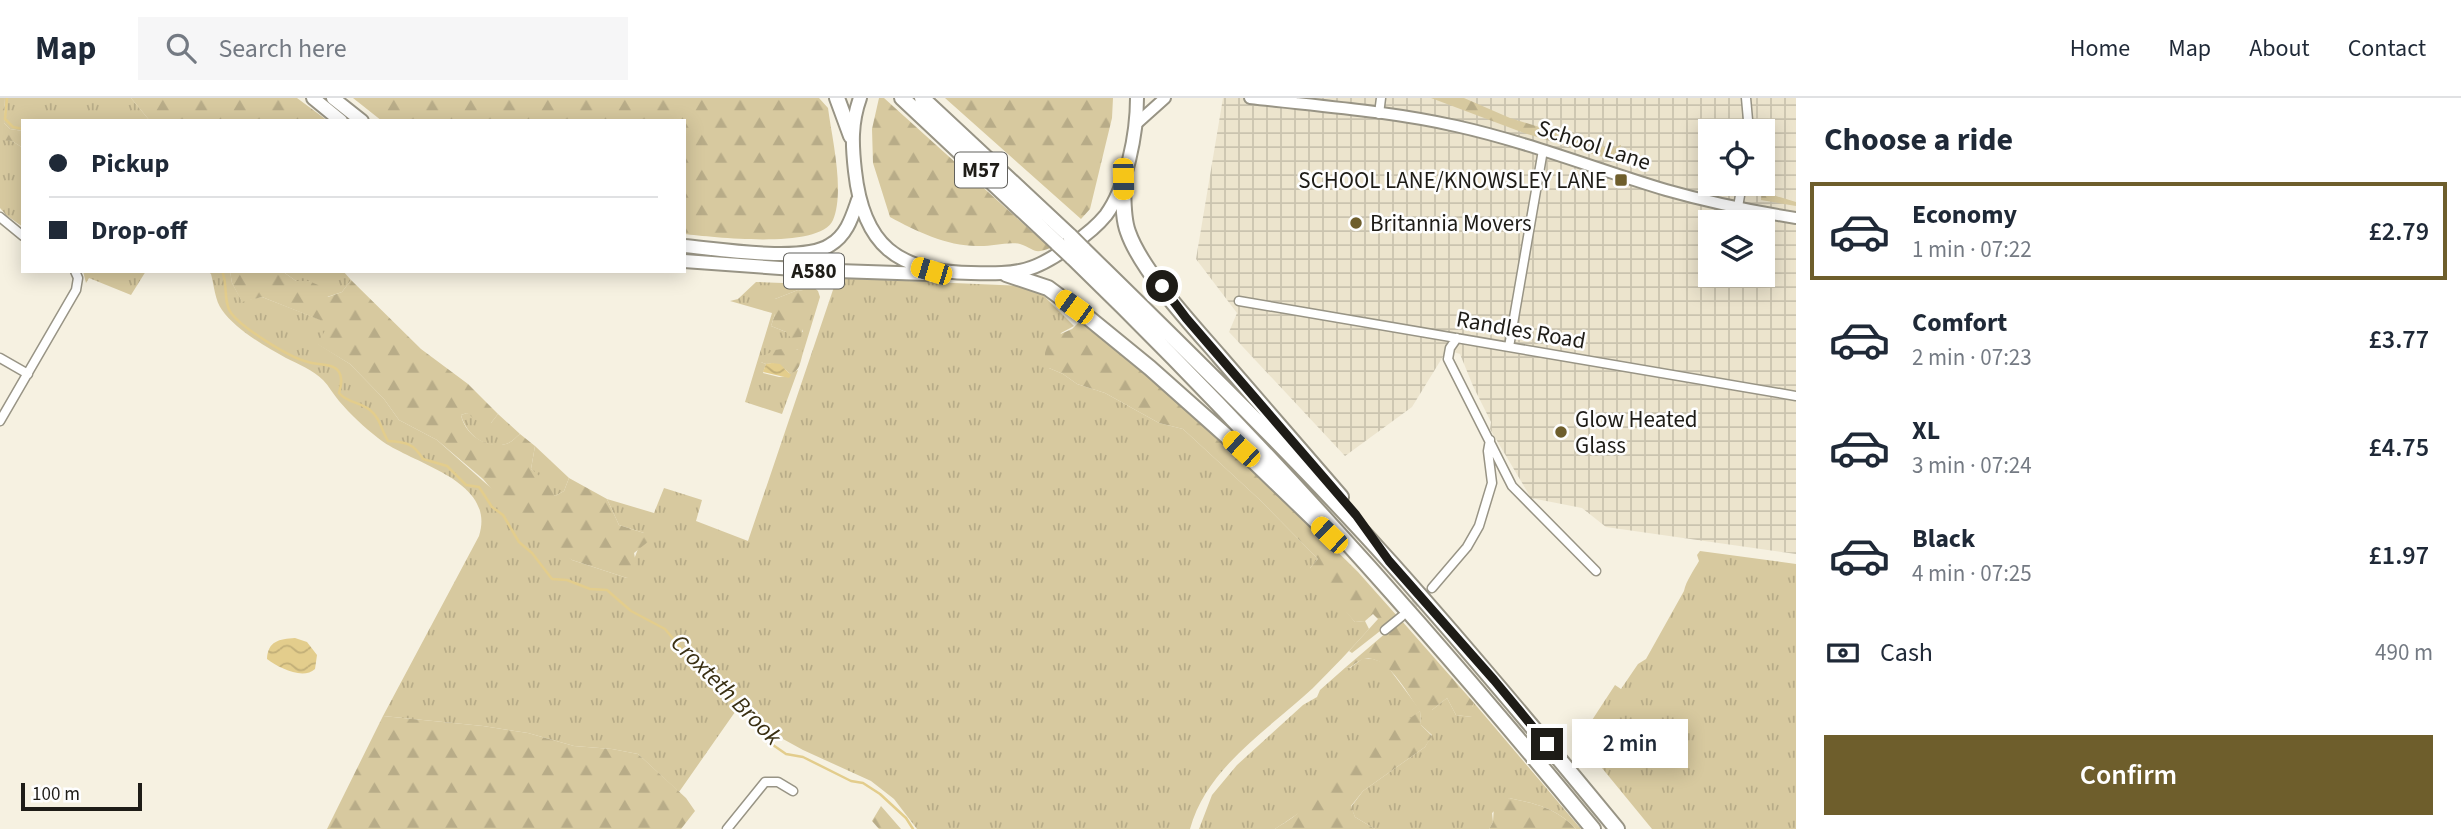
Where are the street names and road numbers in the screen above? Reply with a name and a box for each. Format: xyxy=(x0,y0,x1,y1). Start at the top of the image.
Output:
street label: School Lane xyxy=(1533,111,1655,179)
road number: M57 xyxy=(955,153,1007,188)
road number: A580 xyxy=(784,254,844,288)
street label: Randles Road xyxy=(1454,302,1588,358)

